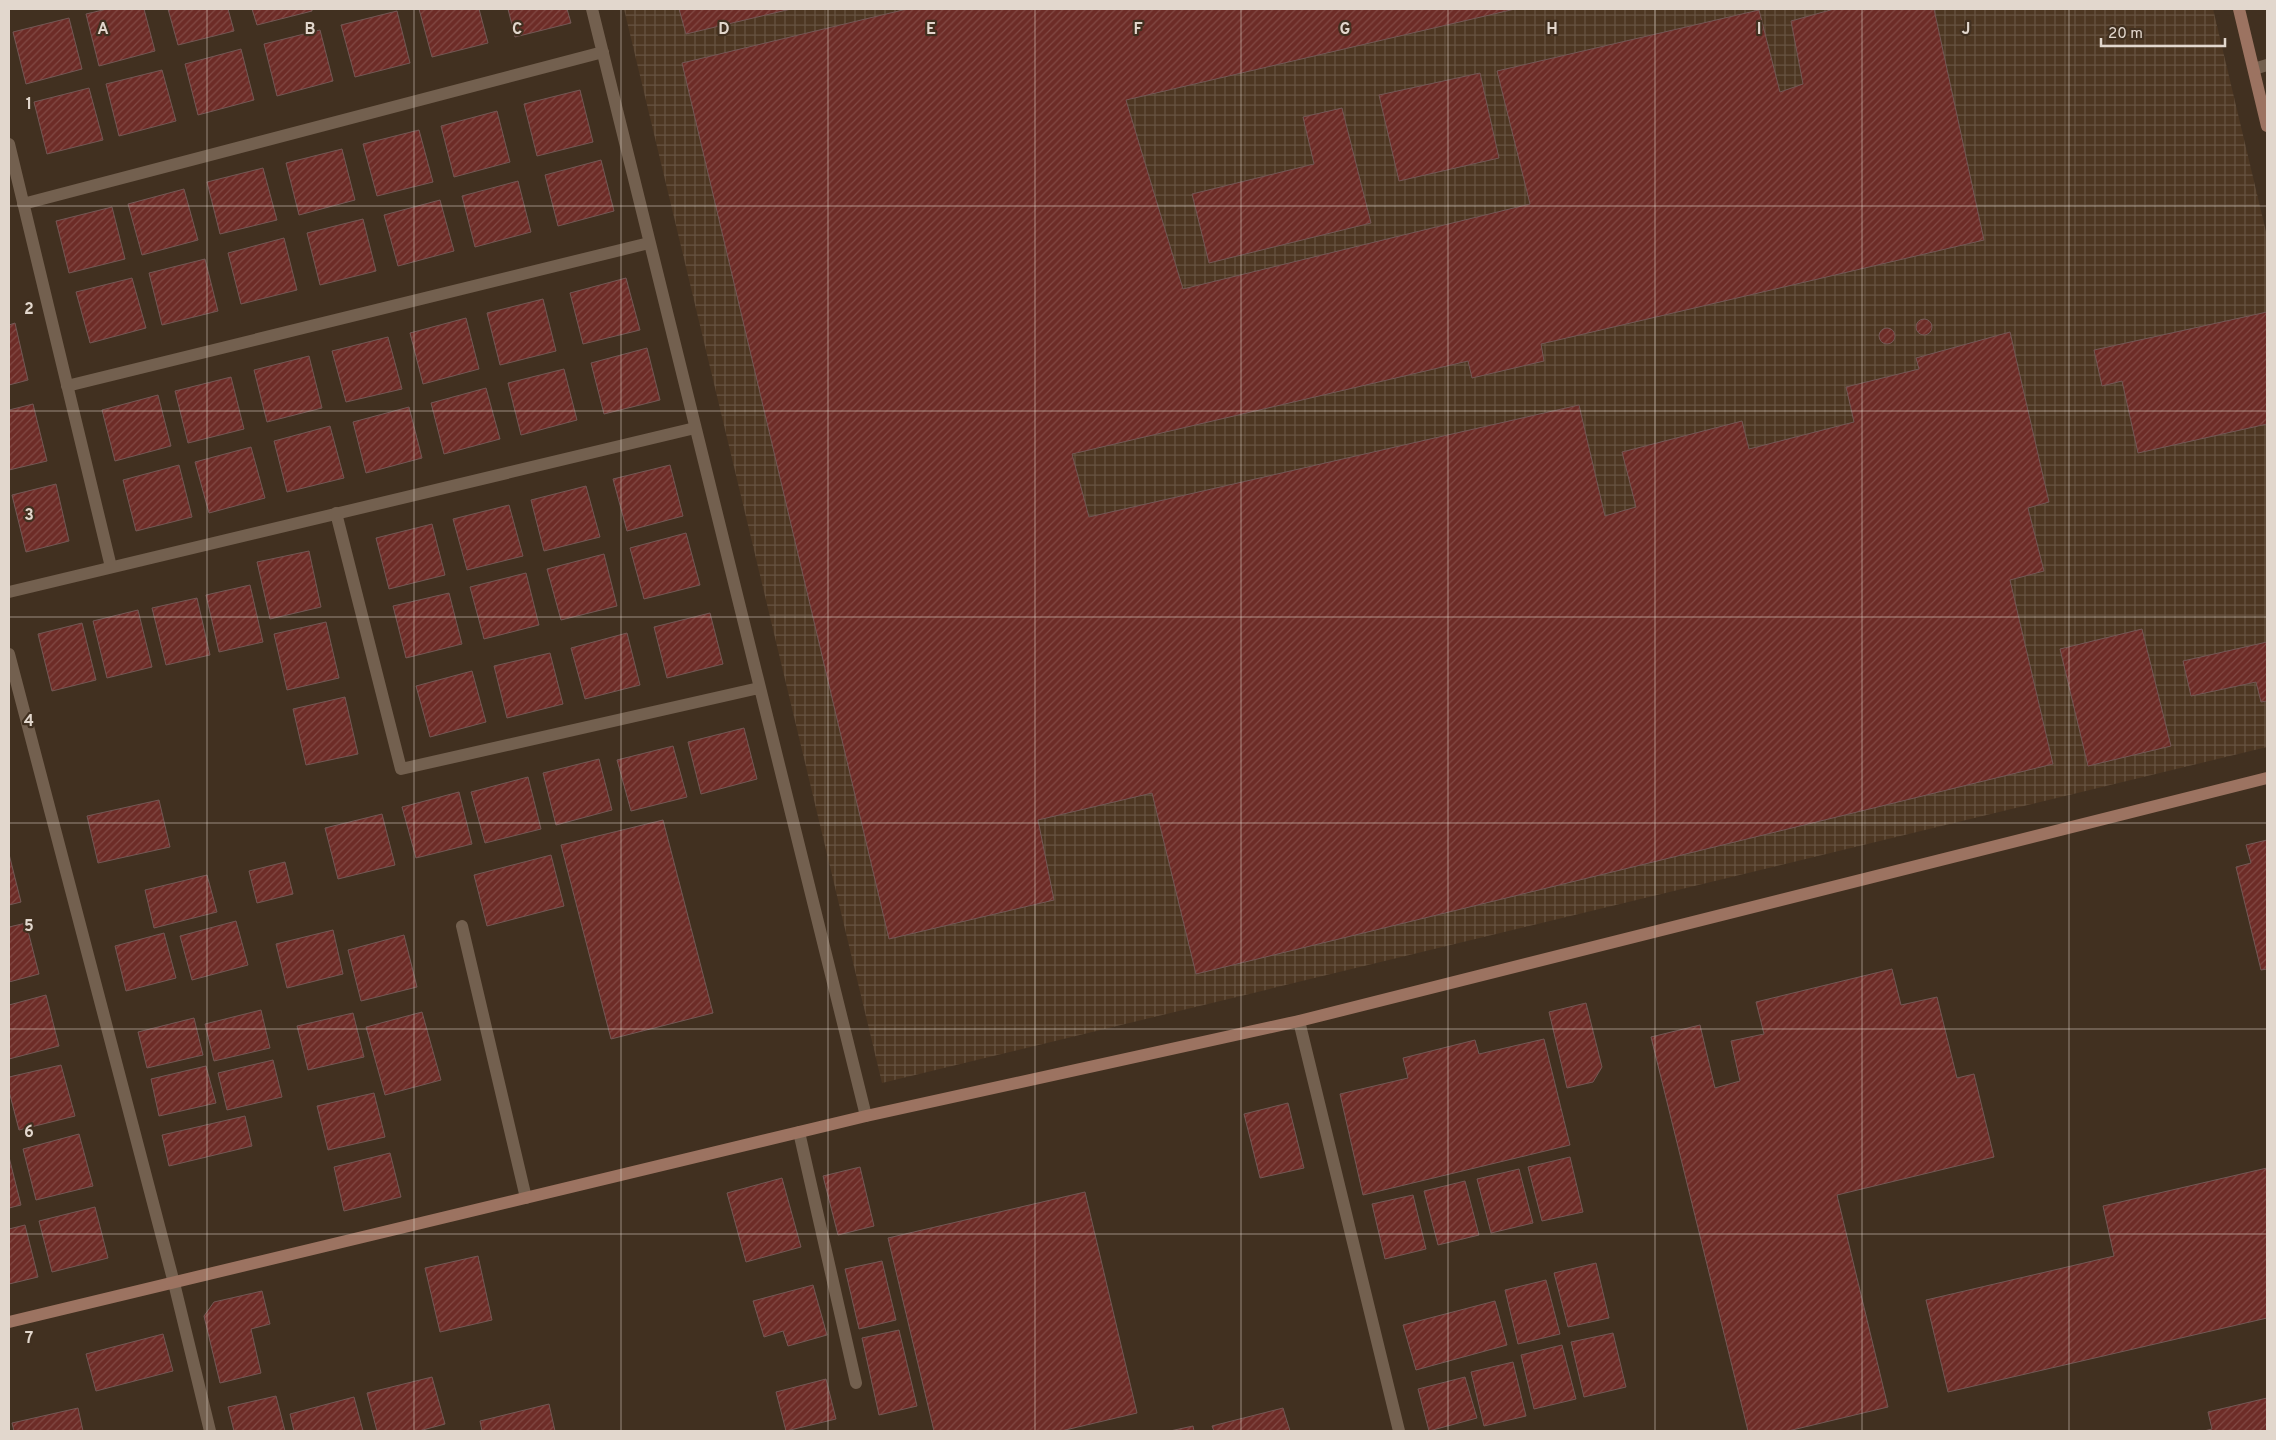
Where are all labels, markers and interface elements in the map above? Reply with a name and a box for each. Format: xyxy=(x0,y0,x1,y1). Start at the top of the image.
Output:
scale bar xyxy=(2101,15,2225,47)
text: A xyxy=(97,20,109,40)
text: B xyxy=(304,20,316,40)
text: C xyxy=(512,20,522,40)
text: D xyxy=(718,20,730,40)
text: E xyxy=(926,20,936,40)
text: F xyxy=(1133,20,1143,40)
text: G xyxy=(1340,20,1350,40)
text: H xyxy=(1546,20,1558,40)
text: I xyxy=(1757,20,1761,40)
text: J xyxy=(1962,20,1970,40)
text: 20 m xyxy=(2108,25,2143,44)
text: 1 xyxy=(26,95,32,115)
text: 2 xyxy=(24,300,34,320)
text: 3 xyxy=(24,506,34,526)
text: 4 xyxy=(24,712,34,732)
text: 5 xyxy=(24,917,34,937)
text: 6 xyxy=(24,1123,34,1143)
text: 7 xyxy=(25,1329,33,1349)

